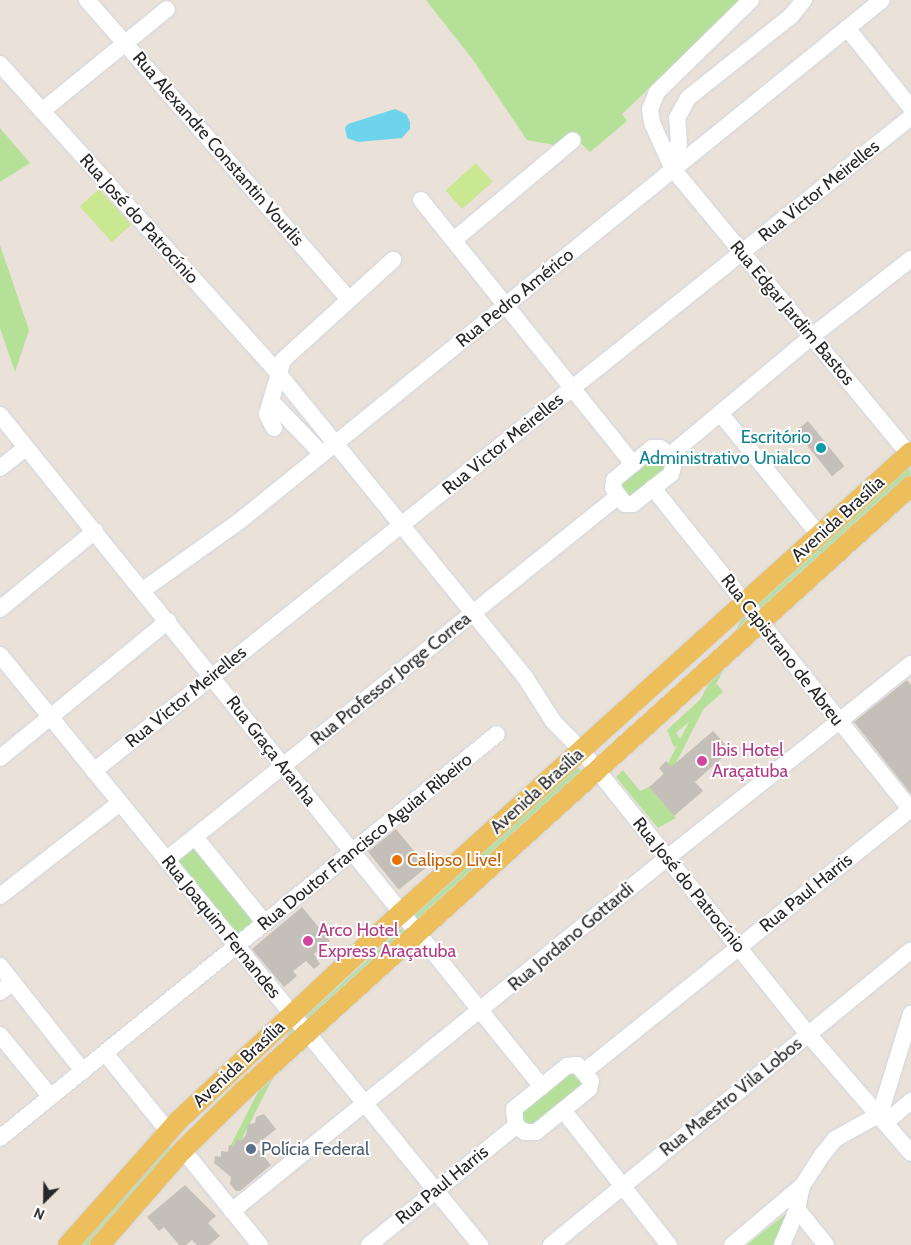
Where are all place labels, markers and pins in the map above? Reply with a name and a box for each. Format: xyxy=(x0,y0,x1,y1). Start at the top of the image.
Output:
place label: Escritório Administrativo Unialco xyxy=(639,427,811,469)
marker: Escritório Administrativo Unialco xyxy=(815,442,827,454)
place label: Ibis Hotel Araçatuba xyxy=(712,740,788,782)
marker: Ibis Hotel Araçatuba xyxy=(696,755,708,767)
place label: Calipso Live! xyxy=(407,849,501,871)
marker: Calipso Live! xyxy=(391,854,403,866)
place label: Arco Hotel Express Araçatuba xyxy=(318,920,456,962)
marker: Arco Hotel Express Araçatuba xyxy=(302,935,314,947)
place label: Polícia Federal xyxy=(261,1138,369,1160)
marker: Polícia Federal xyxy=(245,1143,257,1155)

